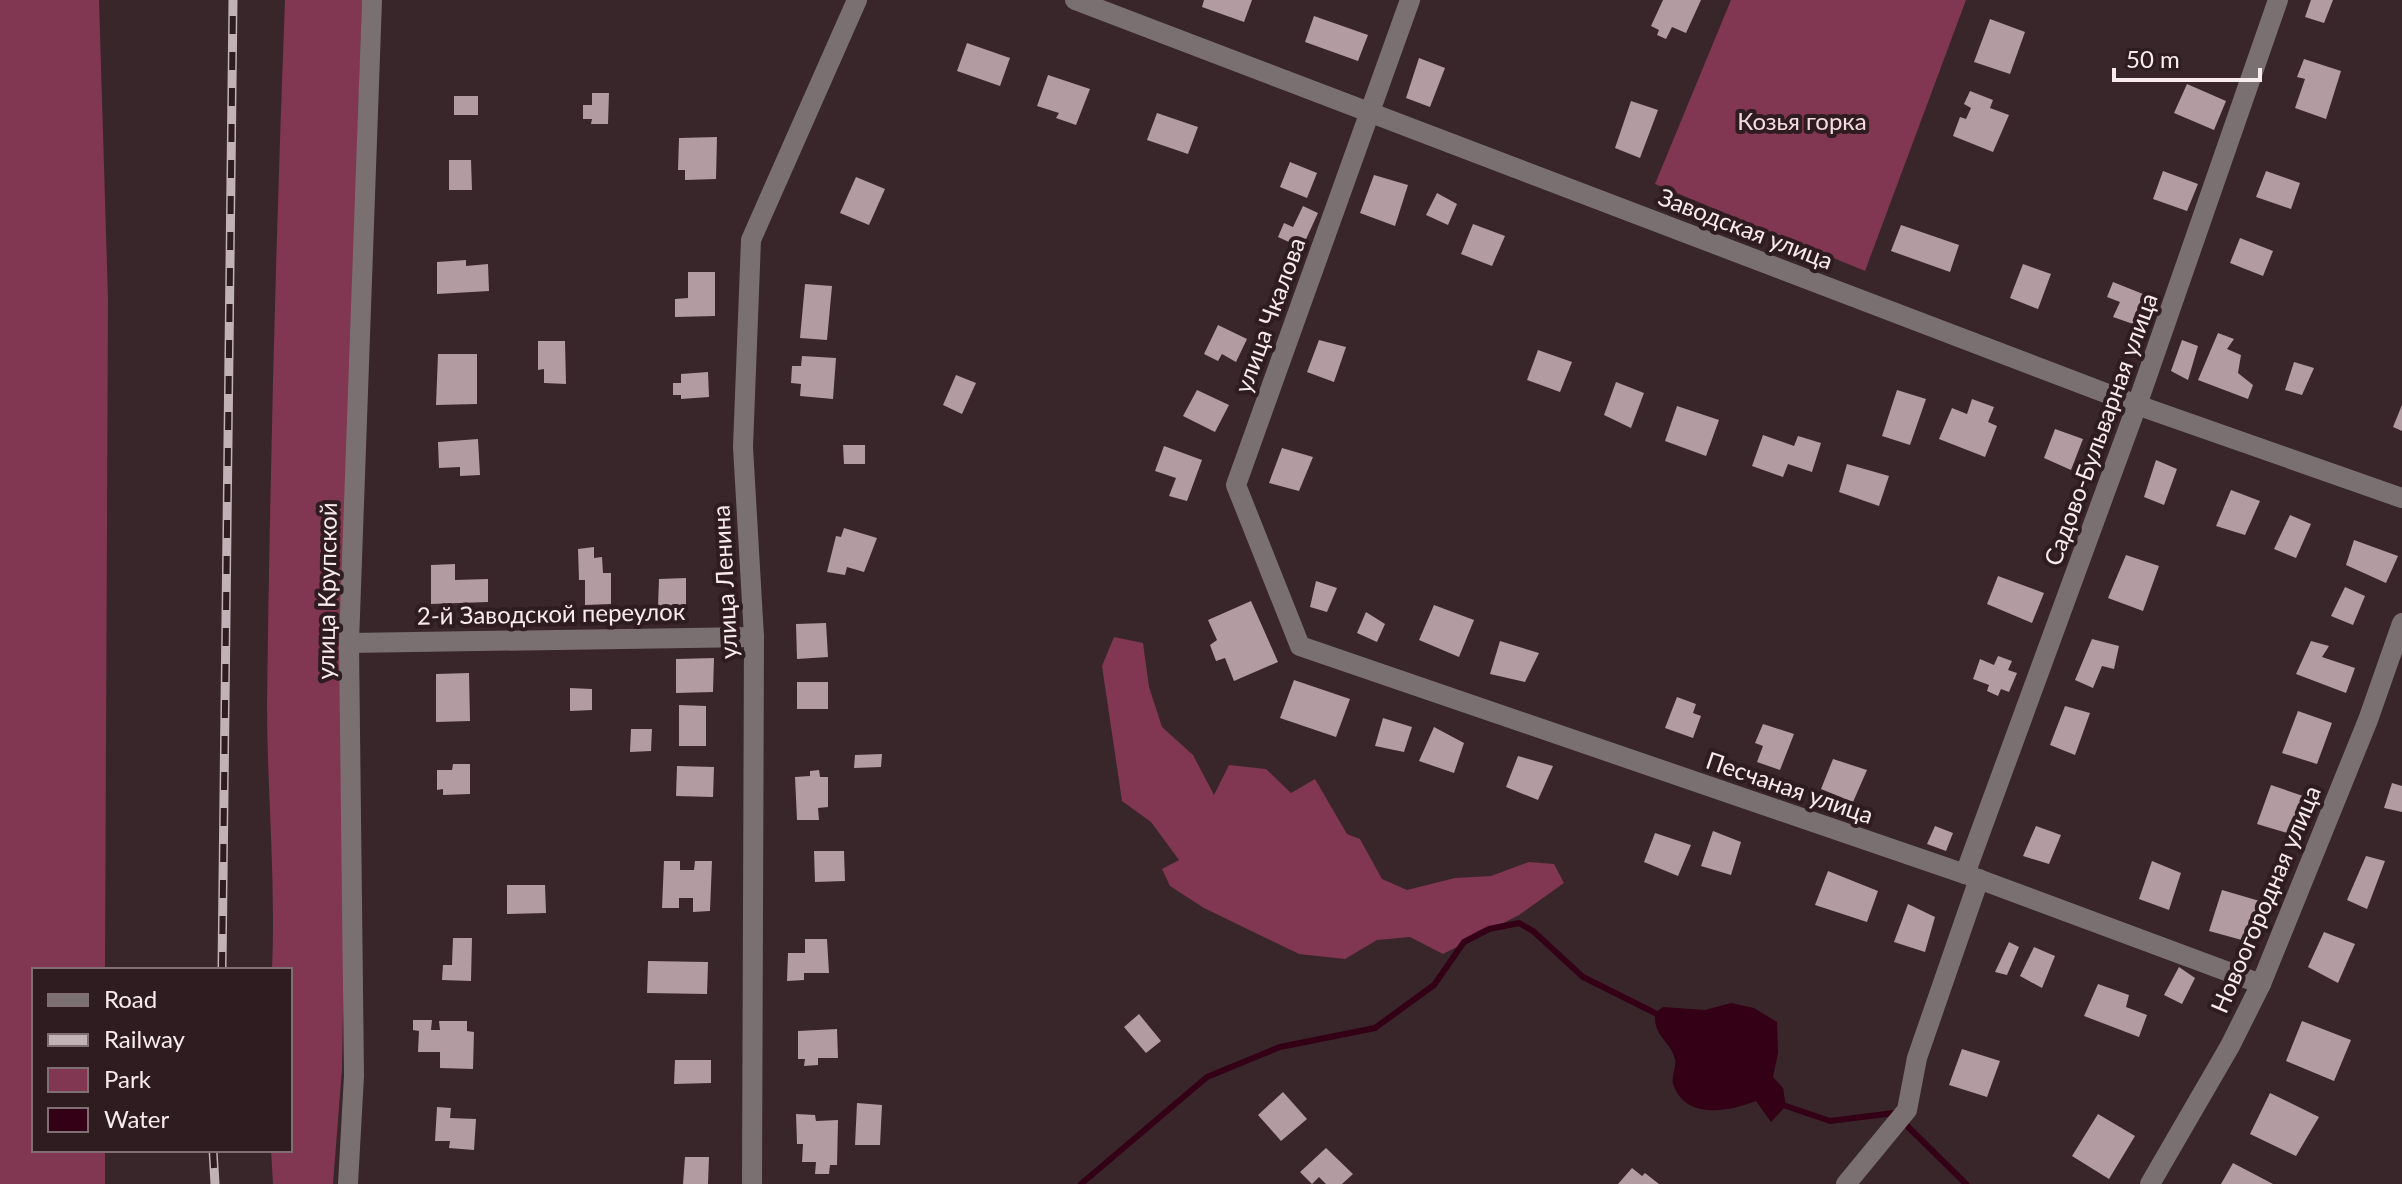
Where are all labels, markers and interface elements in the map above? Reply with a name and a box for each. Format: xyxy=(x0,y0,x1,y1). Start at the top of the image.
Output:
scale bar xyxy=(2114,32,2260,82)
text: 50 m xyxy=(2126,44,2180,73)
park label: Козья горка xyxy=(1737,106,1867,135)
street label: Заводская улица xyxy=(1655,181,1837,275)
street label: улица Чкалова xyxy=(1227,233,1311,397)
street label: Садово-Бульварная улица xyxy=(2037,289,2163,569)
street label: улица Крупской xyxy=(310,502,342,680)
street label: улица Ленина xyxy=(705,504,743,660)
street label: 2-й Заводской переулок xyxy=(417,596,686,630)
street label: Песчаная улица xyxy=(1703,745,1877,829)
street label: Новоогородная улица xyxy=(2204,781,2326,1017)
legend xyxy=(32,968,292,1152)
text: Road xyxy=(104,984,157,1013)
text: Railway xyxy=(104,1024,186,1053)
text: Park xyxy=(104,1064,152,1093)
text: Water xyxy=(104,1104,169,1133)

